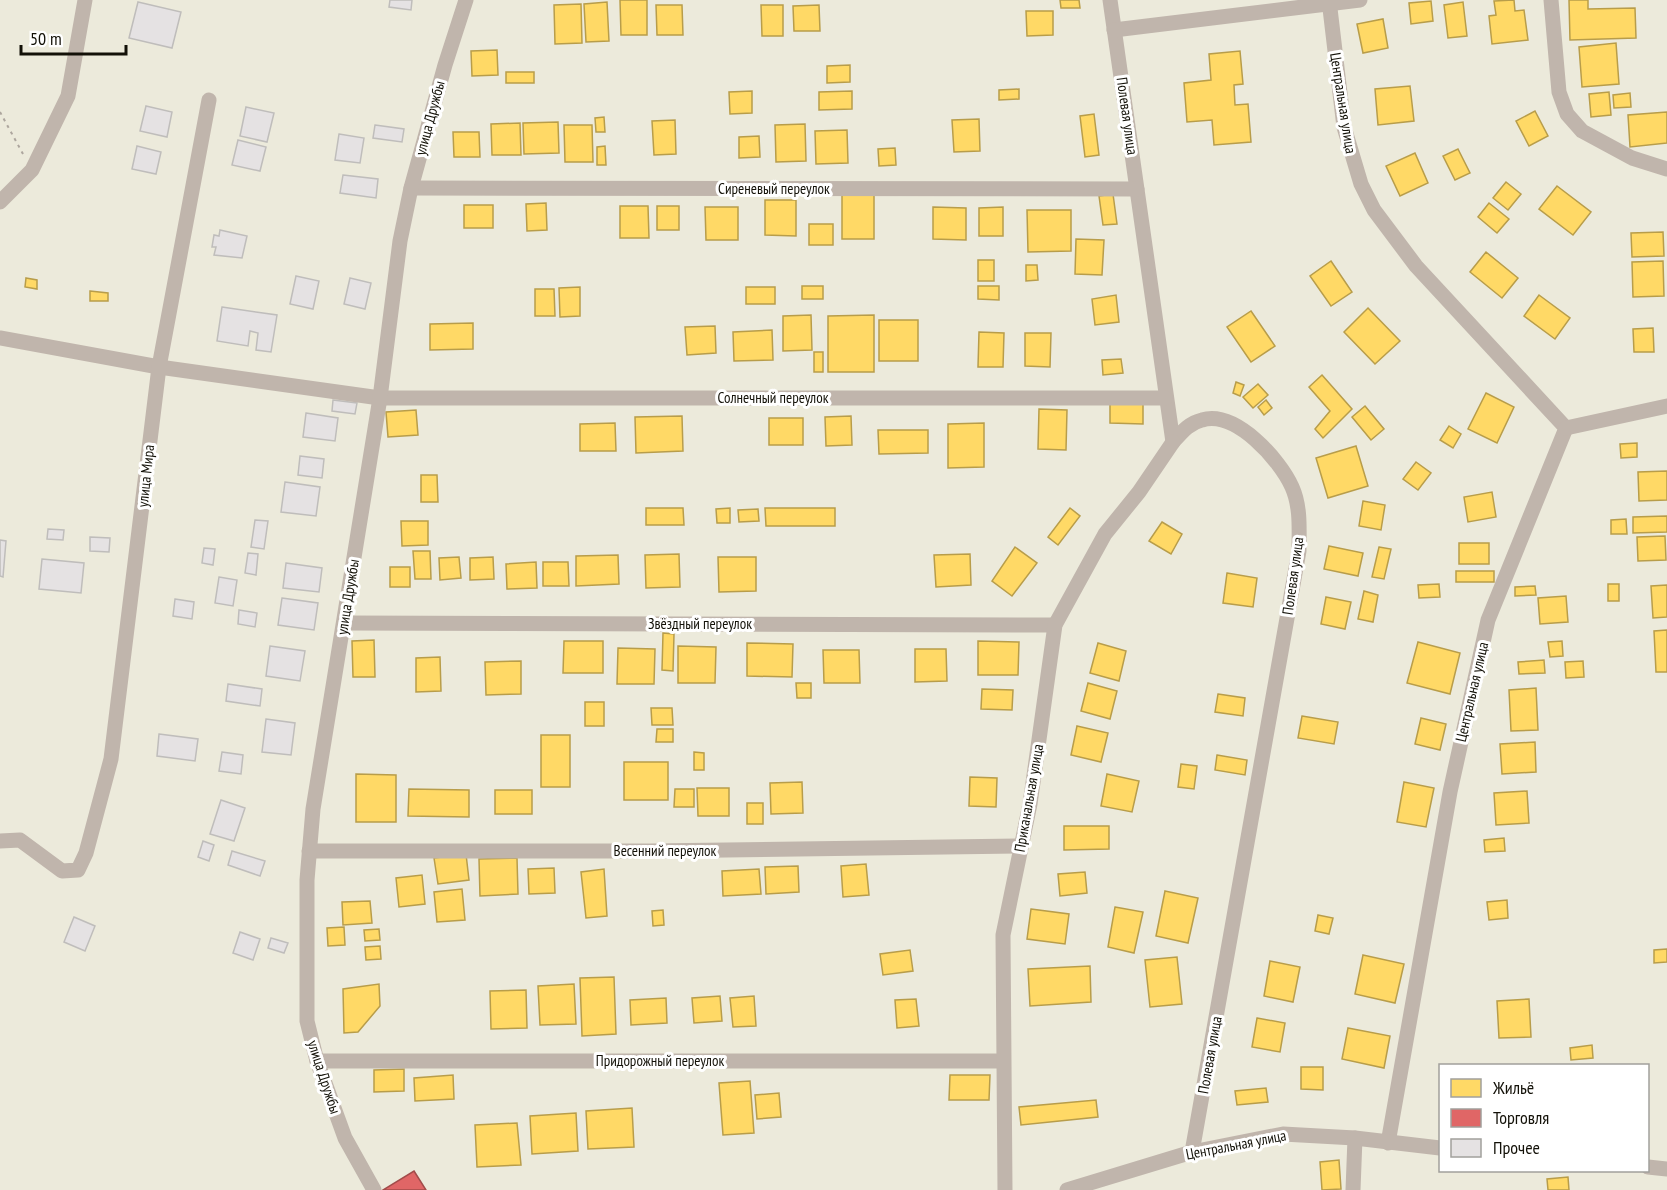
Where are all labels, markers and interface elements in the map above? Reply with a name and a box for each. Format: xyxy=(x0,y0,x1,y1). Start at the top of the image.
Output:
scale bar xyxy=(21,18,126,56)
text: 50 m xyxy=(30,27,62,50)
street label: Центральная улица xyxy=(1326,51,1361,155)
street label: Полевая улица xyxy=(1113,76,1142,156)
street label: улица Дружбы xyxy=(410,79,449,157)
street label: Сиреневый переулок xyxy=(718,179,830,198)
street label: Солнечный переулок xyxy=(717,388,829,407)
street label: улица Мира xyxy=(133,444,158,508)
street label: Полевая улица xyxy=(1278,536,1307,616)
street label: улица Дружбы xyxy=(332,558,363,636)
street label: Звёздный переулок xyxy=(648,614,752,633)
street label: Центральная улица xyxy=(1451,640,1492,744)
street label: Приканальная улица xyxy=(1010,742,1047,853)
street label: Весенний переулок xyxy=(614,841,717,860)
street label: Полевая улица xyxy=(1193,1015,1226,1095)
street label: улица Дружбы xyxy=(304,1038,345,1116)
street label: Придорожный переулок xyxy=(596,1051,724,1070)
legend xyxy=(1439,1064,1649,1172)
text: Жильё xyxy=(1492,1076,1534,1099)
text: Торговля xyxy=(1493,1106,1549,1129)
street label: Центральная улица xyxy=(1184,1125,1288,1164)
text: Прочее xyxy=(1493,1136,1540,1159)

